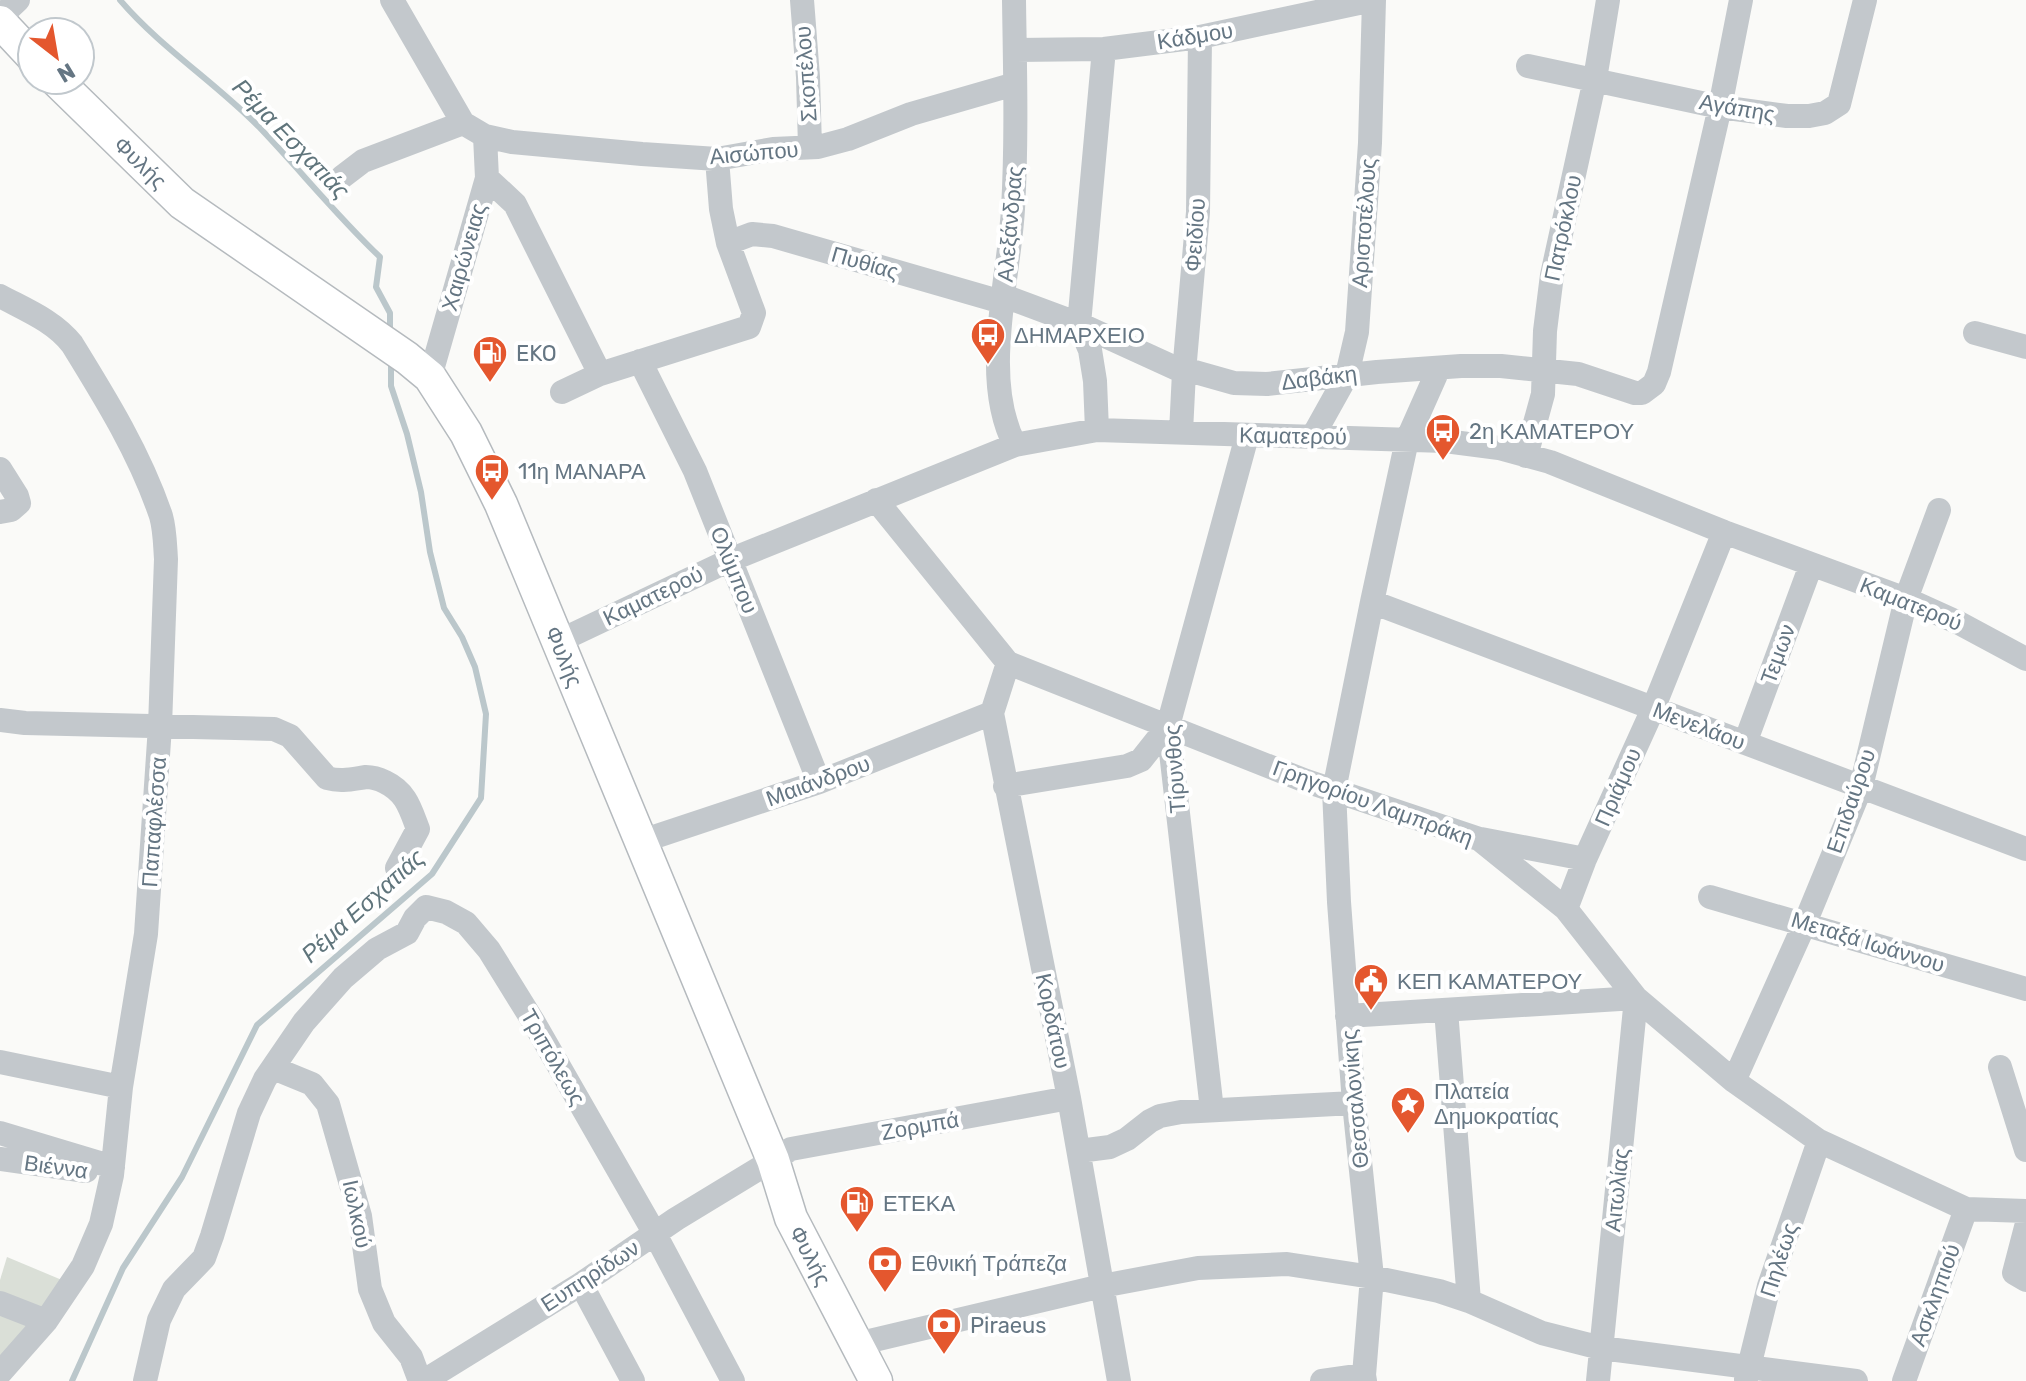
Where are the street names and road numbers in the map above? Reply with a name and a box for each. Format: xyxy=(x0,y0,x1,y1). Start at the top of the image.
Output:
street label: Κάδμου xyxy=(1155,17,1235,55)
street label: Σκοπέλου xyxy=(789,25,823,123)
street label: Αγάπης xyxy=(1697,88,1777,128)
street label: Φυλής xyxy=(108,131,173,194)
street label: Αισώπου xyxy=(708,136,800,170)
street label: Αριστοτέλους xyxy=(1346,157,1382,289)
street label: Αλεξάνδρας xyxy=(991,165,1029,283)
street label: Πατρόκλου xyxy=(1539,172,1587,284)
street label: Φειδίου xyxy=(1179,197,1211,273)
street label: Χαιρώνειας xyxy=(436,200,492,314)
street label: Πυθίας xyxy=(828,241,902,285)
street label: Δαβάκη xyxy=(1280,360,1358,396)
street label: Καματερού xyxy=(1239,422,1347,450)
street label: Ολύμπου xyxy=(704,523,764,617)
street label: Καματερού xyxy=(599,560,707,632)
street label: Καματερού xyxy=(1856,571,1966,637)
street label: Τεμων xyxy=(1755,620,1801,688)
street label: Φυλής xyxy=(540,622,589,691)
street label: Μενελάου xyxy=(1649,696,1749,756)
street label: Τίρυνθος xyxy=(1158,724,1192,814)
street label: Πριάμου xyxy=(1589,744,1647,830)
street label: Επιδαύρου xyxy=(1821,745,1881,857)
street label: Μαιάνδρου xyxy=(762,750,874,812)
street label: Γρηγορίου Λαμπράκη xyxy=(1269,754,1477,852)
street label: Παπαφλέσσα xyxy=(136,756,172,888)
street label: Μεταξά Ιωάννου xyxy=(1788,906,1948,978)
street label: Κορδάτου xyxy=(1030,971,1076,1071)
street label: Τριπόλεως xyxy=(515,1004,591,1110)
street label: Θεσσαλονίκης xyxy=(1335,1028,1375,1170)
street label: Ζορμπά xyxy=(879,1106,961,1146)
street label: Αιτωλίας xyxy=(1599,1147,1635,1233)
street label: Βιέννα xyxy=(22,1149,90,1185)
street label: Ιωλκού xyxy=(337,1178,377,1250)
street label: Πηλέως xyxy=(1754,1219,1804,1301)
street label: Φυλής xyxy=(784,1221,837,1290)
street label: Ευπηρίδων xyxy=(536,1234,644,1318)
street label: Ασκληπιού xyxy=(1904,1240,1966,1350)

